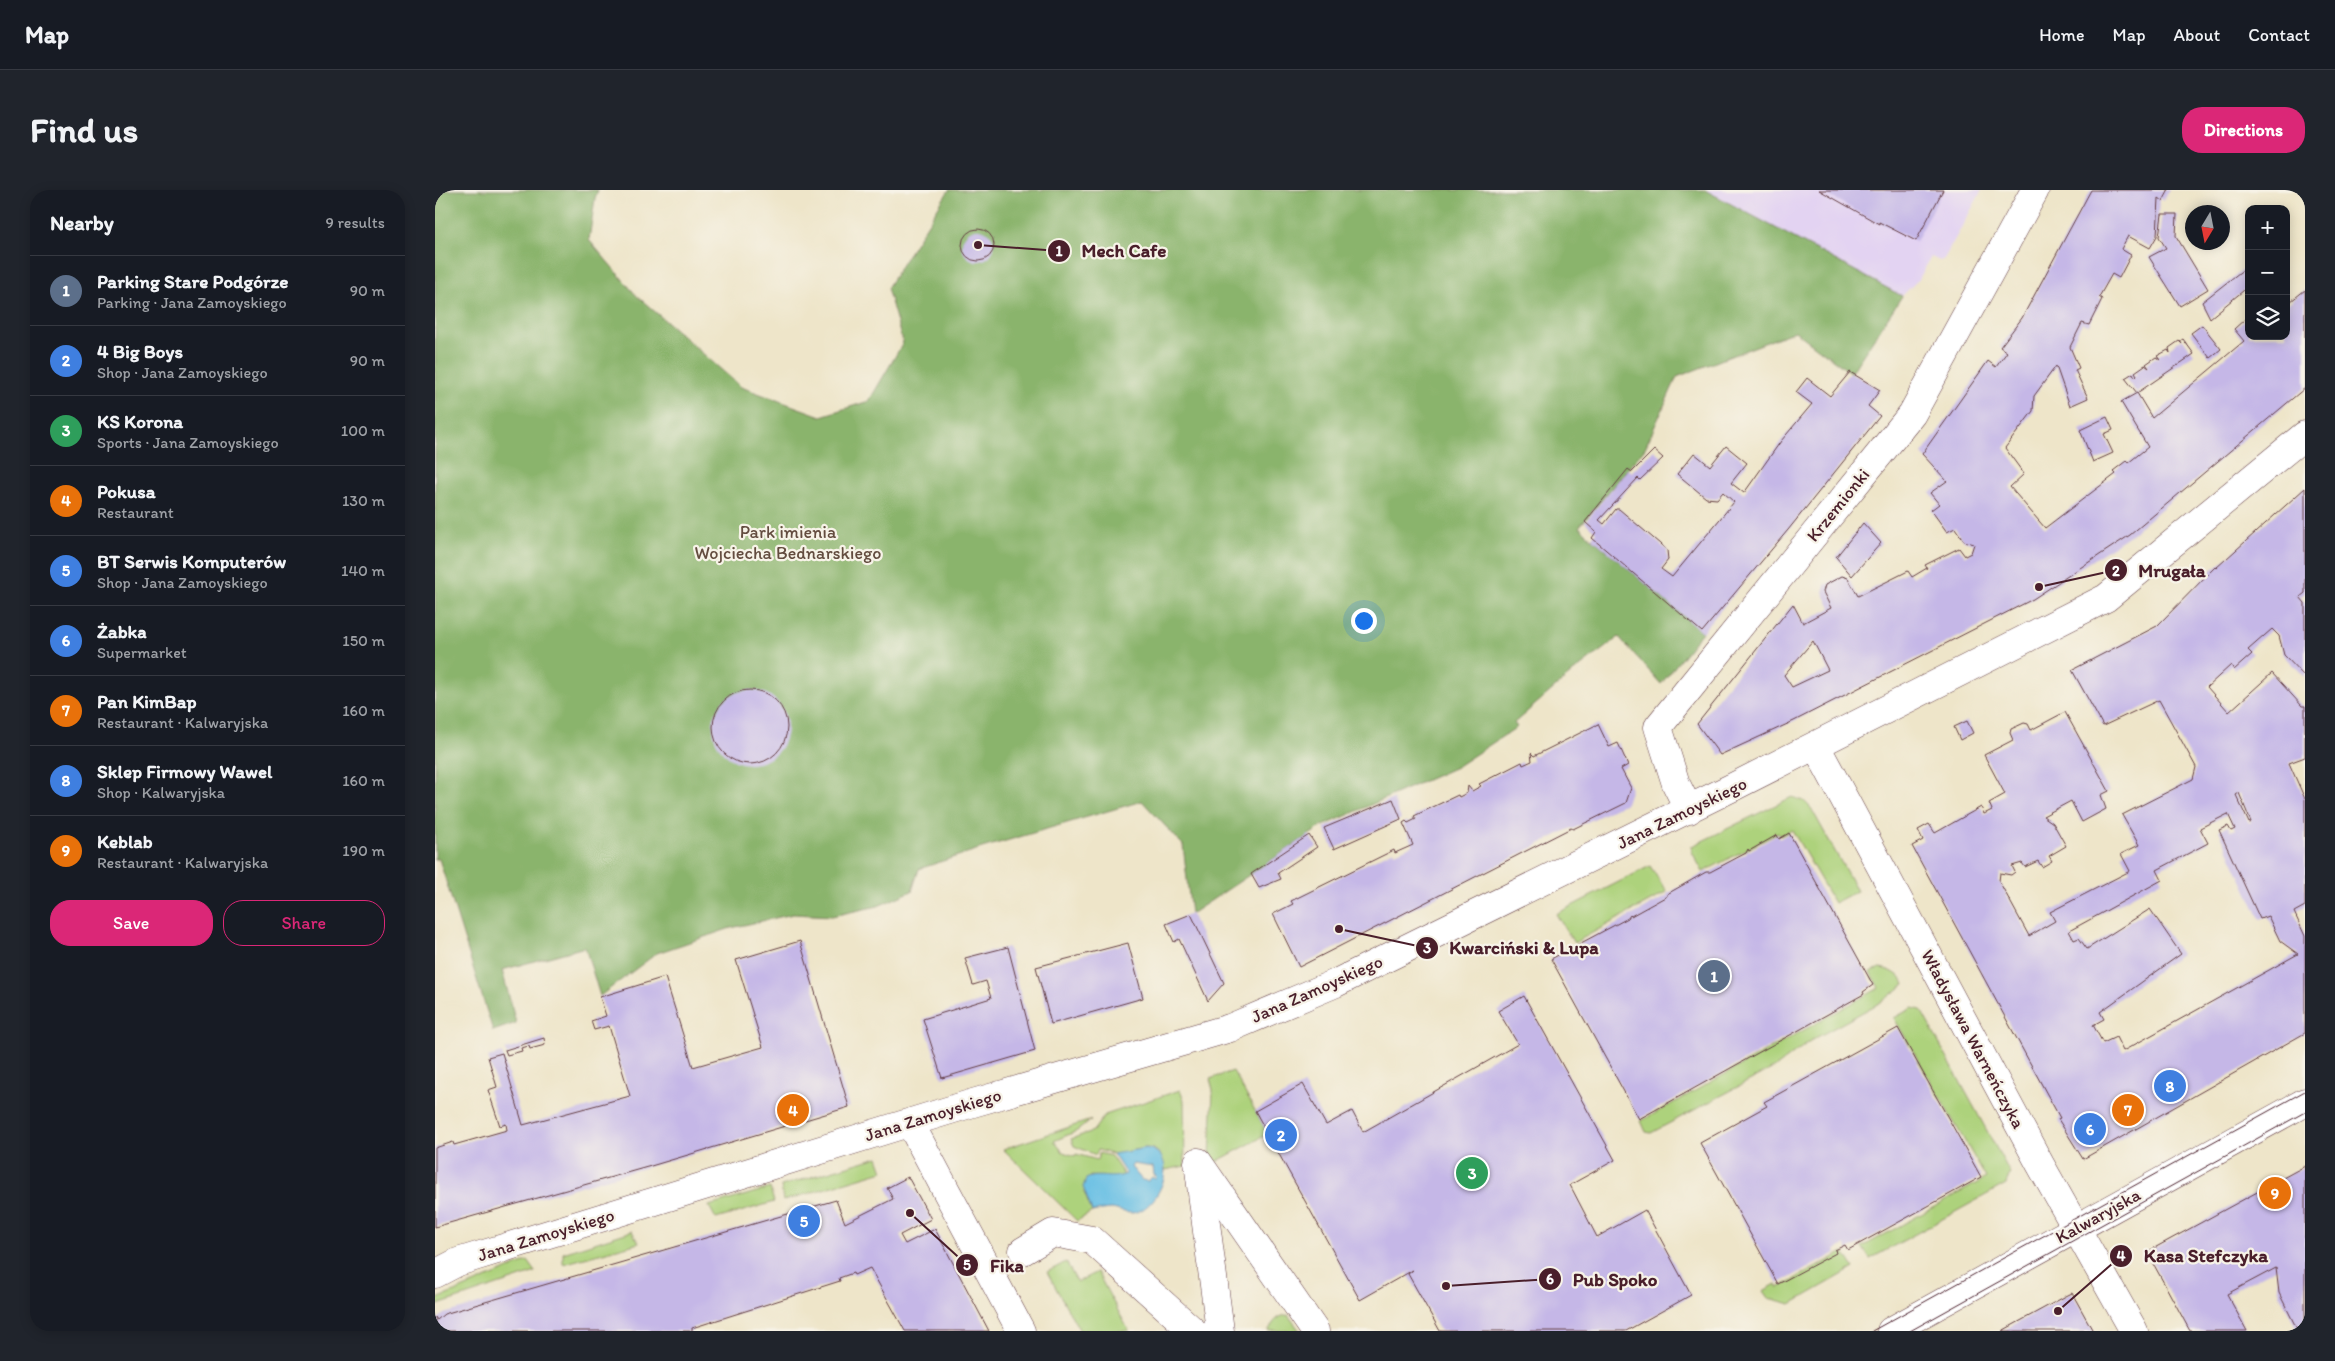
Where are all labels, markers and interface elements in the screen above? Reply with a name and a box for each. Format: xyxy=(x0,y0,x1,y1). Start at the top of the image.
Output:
text: Map xyxy=(25,20,69,49)
text: Home xyxy=(2039,24,2085,46)
text: Map xyxy=(2113,24,2146,46)
text: About xyxy=(2174,24,2220,46)
text: Contact xyxy=(2248,24,2310,46)
button: Directions xyxy=(2182,107,2305,153)
text: Find us xyxy=(30,109,138,151)
north arrow xyxy=(2185,205,2230,250)
map controls xyxy=(2245,205,2290,340)
button: + xyxy=(2245,205,2290,250)
text: Nearby xyxy=(50,210,114,235)
text: 9 results xyxy=(326,213,385,232)
callout: Mech Cafe xyxy=(1046,234,1176,268)
text: Mech Cafe xyxy=(1082,239,1166,262)
text: 1 xyxy=(1056,242,1063,260)
button: − xyxy=(2245,250,2290,295)
text: Parking Stare Podgórze xyxy=(97,270,288,293)
text: 1 xyxy=(62,281,70,300)
text: 90 m xyxy=(350,281,385,300)
text: Parking · Jana Zamoyskiego xyxy=(97,293,287,312)
button: layers xyxy=(2245,295,2290,340)
text: 4 Big Boys xyxy=(97,340,183,363)
text: 2 xyxy=(62,351,70,370)
text: 90 m xyxy=(350,351,385,370)
text: Shop · Jana Zamoyskiego xyxy=(97,363,268,382)
text: KS Korona xyxy=(97,410,183,433)
text: 3 xyxy=(62,421,70,440)
text: 100 m xyxy=(341,421,385,440)
text: Sports · Jana Zamoyskiego xyxy=(97,433,279,452)
street label: Krzemionki xyxy=(1802,464,1874,546)
text: Pokusa xyxy=(97,480,156,503)
text: 4 xyxy=(61,491,71,510)
text: 130 m xyxy=(342,491,385,510)
text: Restaurant xyxy=(97,503,174,522)
park label: Park imienia Wojciecha Bednarskiego xyxy=(695,521,881,564)
text: BT Serwis Komputerów xyxy=(97,550,286,573)
callout: Mrugała xyxy=(2103,553,2216,587)
text: Mrugała xyxy=(2138,559,2206,582)
text: 5 xyxy=(62,561,70,580)
text: 140 m xyxy=(341,561,385,580)
text: 2 xyxy=(2112,562,2120,580)
text: Shop · Jana Zamoyskiego xyxy=(97,573,268,592)
your location xyxy=(1351,608,1377,634)
text: Żabka xyxy=(97,620,147,643)
text: 6 xyxy=(62,631,70,650)
text: 150 m xyxy=(342,631,385,650)
text: Supermarket xyxy=(97,643,187,662)
text: Pan KimBap xyxy=(97,690,197,713)
text: 7 xyxy=(62,701,70,720)
text: 160 m xyxy=(342,701,385,720)
text: Restaurant · Kalwaryjska xyxy=(97,713,268,732)
text: Sklep Firmowy Wawel xyxy=(97,760,272,783)
text: 8 xyxy=(62,771,70,790)
text: 160 m xyxy=(342,771,385,790)
street label: Jana Zamoyskiego xyxy=(1614,772,1750,854)
text: Shop · Kalwaryjska xyxy=(97,783,225,802)
text: Keblab xyxy=(97,830,153,853)
text: 9 xyxy=(62,841,70,860)
text: 190 m xyxy=(342,841,385,860)
text: Restaurant · Kalwaryjska xyxy=(97,853,268,872)
button: Save xyxy=(50,900,213,946)
button: Share xyxy=(223,900,385,946)
callout: Kwarciński & Lupa xyxy=(1415,931,1609,965)
text: Kwarciński & Lupa xyxy=(1449,936,1599,959)
text: 3 xyxy=(1423,939,1431,957)
street label: Władysława Warneńczyka xyxy=(1916,946,2030,1133)
street label: Jana Zamoyskiego xyxy=(1248,950,1386,1028)
pin: 1 xyxy=(1698,957,1730,995)
pin: 8 xyxy=(2154,1067,2186,1105)
street label: Jana Zamoyskiego xyxy=(862,1084,1004,1146)
pin: 4 xyxy=(777,1091,809,1129)
pin: 7 xyxy=(2112,1091,2144,1129)
pin: 6 xyxy=(2074,1110,2106,1148)
pin: 2 xyxy=(1265,1116,1297,1154)
pin: 3 xyxy=(1456,1154,1488,1192)
pin: 9 xyxy=(2259,1174,2291,1212)
street label: Kalwaryjska xyxy=(2052,1183,2145,1248)
pin: 5 xyxy=(788,1202,820,1240)
street label: Jana Zamoyskiego xyxy=(475,1204,617,1266)
callout: Kasa Stefczyka xyxy=(2109,1239,2278,1273)
text: Kasa Stefczyka xyxy=(2144,1244,2269,1267)
text: 4 xyxy=(2116,1247,2126,1265)
callout: Fika xyxy=(955,1248,1033,1282)
text: Fika xyxy=(990,1254,1025,1277)
text: 5 xyxy=(963,1256,971,1274)
callout: Pub Spoko xyxy=(1538,1262,1668,1296)
text: Pub Spoko xyxy=(1573,1268,1658,1291)
text: 6 xyxy=(1546,1270,1554,1288)

